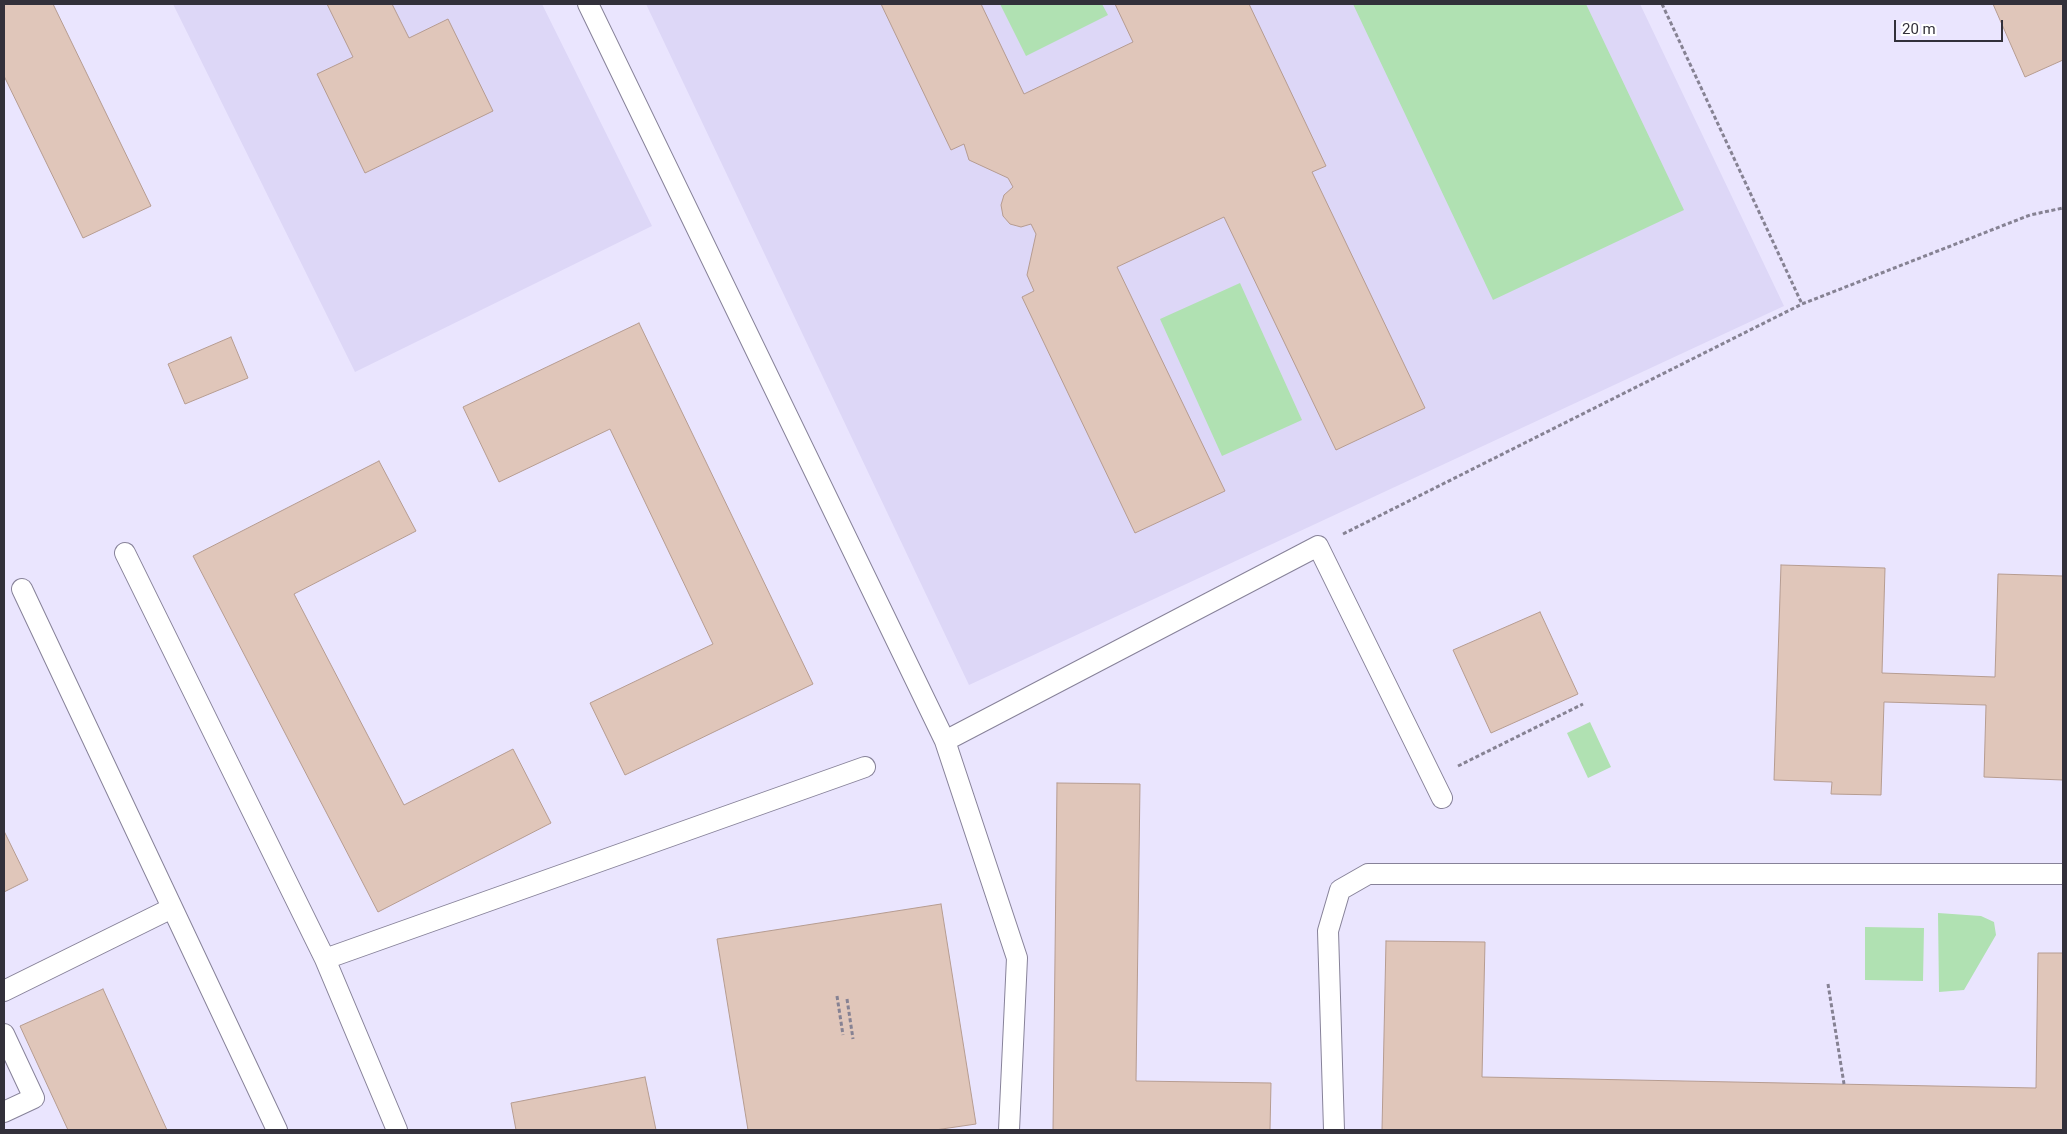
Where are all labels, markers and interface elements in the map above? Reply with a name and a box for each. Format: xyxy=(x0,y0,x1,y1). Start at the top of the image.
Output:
scale bar xyxy=(1897,10,2006,42)
text: 20 m xyxy=(1902,20,1936,38)

